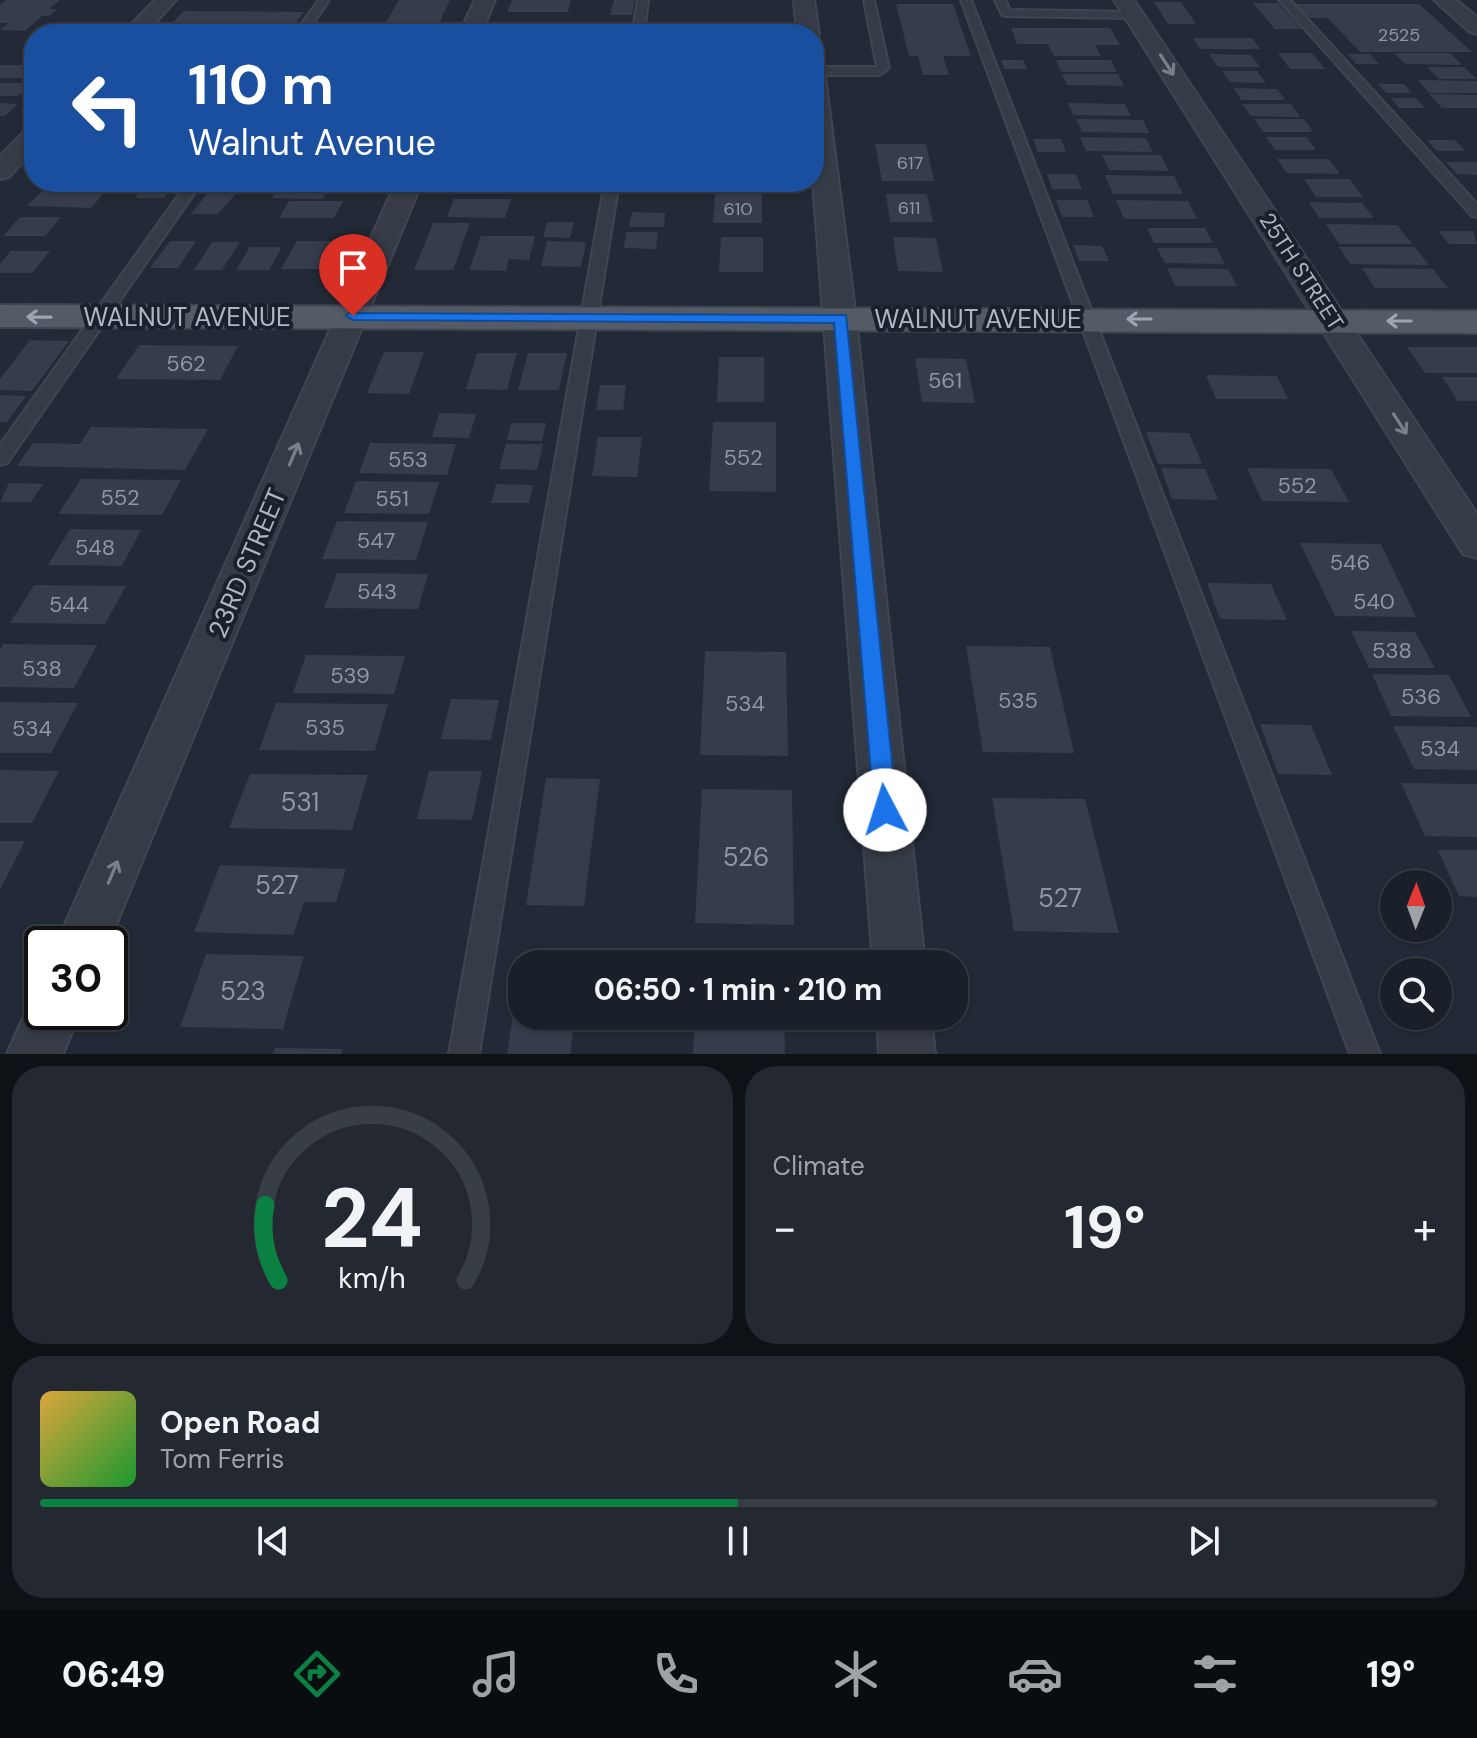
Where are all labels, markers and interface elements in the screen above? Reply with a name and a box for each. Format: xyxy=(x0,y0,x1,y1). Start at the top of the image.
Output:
house number: 2525 xyxy=(1378,23,1420,47)
text: 110 m xyxy=(188,48,334,121)
one-way arrow xyxy=(1158,54,1175,76)
icon: left xyxy=(56,56,160,160)
text: Walnut Avenue xyxy=(188,119,436,166)
house number: 617 xyxy=(897,151,923,175)
house number: 611 xyxy=(898,196,920,220)
house number: 610 xyxy=(723,197,753,221)
street label: 25TH STREET xyxy=(1253,207,1350,335)
pin xyxy=(319,234,387,316)
icon: arrive xyxy=(331,246,375,290)
street label: WALNUT AVENUE xyxy=(83,300,291,334)
street label: WALNUT AVENUE xyxy=(874,302,1082,336)
one-way arrow xyxy=(26,309,53,325)
one-way arrow xyxy=(1126,311,1153,327)
one-way arrow xyxy=(1386,313,1413,329)
house number: 562 xyxy=(166,349,206,378)
house number: 561 xyxy=(928,366,962,395)
one-way arrow xyxy=(1393,412,1409,435)
one-way arrow xyxy=(287,442,302,467)
house number: 552 xyxy=(723,443,763,472)
house number: 553 xyxy=(388,445,428,474)
house number: 552 xyxy=(1277,471,1317,500)
house number: 552 xyxy=(100,483,140,512)
street label: 23RD STREET xyxy=(200,483,294,643)
house number: 551 xyxy=(375,484,409,513)
house number: 547 xyxy=(357,526,395,555)
house number: 548 xyxy=(75,533,115,562)
house number: 546 xyxy=(1330,548,1370,577)
house number: 543 xyxy=(357,577,397,606)
house number: 540 xyxy=(1353,587,1395,616)
house number: 544 xyxy=(49,590,89,619)
house number: 538 xyxy=(1372,636,1412,665)
house number: 538 xyxy=(22,654,62,683)
house number: 539 xyxy=(330,661,370,690)
house number: 536 xyxy=(1401,682,1441,711)
house number: 535 xyxy=(998,686,1038,715)
house number: 534 xyxy=(725,689,765,718)
house number: 535 xyxy=(305,713,345,742)
house number: 534 xyxy=(12,714,52,743)
house number: 534 xyxy=(1420,734,1460,763)
position arrow xyxy=(843,768,927,852)
house number: 531 xyxy=(281,785,319,819)
house number: 526 xyxy=(723,840,769,874)
one-way arrow xyxy=(107,861,122,885)
house number: 527 xyxy=(255,868,299,902)
north arrow xyxy=(1380,870,1452,942)
map controls xyxy=(1380,870,1452,1030)
house number: 527 xyxy=(1038,881,1082,915)
speed limit sign: 30 xyxy=(24,926,128,1030)
button: search xyxy=(1380,958,1452,1030)
text: 06:50 · 1 min · 210 m xyxy=(594,970,882,1009)
house number: 523 xyxy=(220,974,266,1008)
text: Climate xyxy=(773,1149,865,1183)
text: 24 xyxy=(322,1164,423,1273)
text: 19° xyxy=(1064,1188,1146,1267)
text: − xyxy=(773,1199,797,1257)
text: + xyxy=(1413,1199,1437,1257)
text: km/h xyxy=(338,1260,406,1297)
text: Open Road xyxy=(160,1403,320,1442)
text: Tom Ferris xyxy=(160,1442,284,1476)
icon: previous xyxy=(251,1519,295,1563)
icon: pause xyxy=(716,1519,760,1563)
icon: next xyxy=(1182,1519,1226,1563)
icon: directions xyxy=(289,1646,345,1702)
icon: music xyxy=(468,1646,524,1702)
icon: phone xyxy=(648,1646,704,1702)
icon: climate xyxy=(828,1646,884,1702)
icon: car xyxy=(1007,1646,1063,1702)
icon: filters xyxy=(1187,1646,1243,1702)
text: 06:49 xyxy=(62,1651,165,1698)
text: 19° xyxy=(1366,1651,1415,1698)

